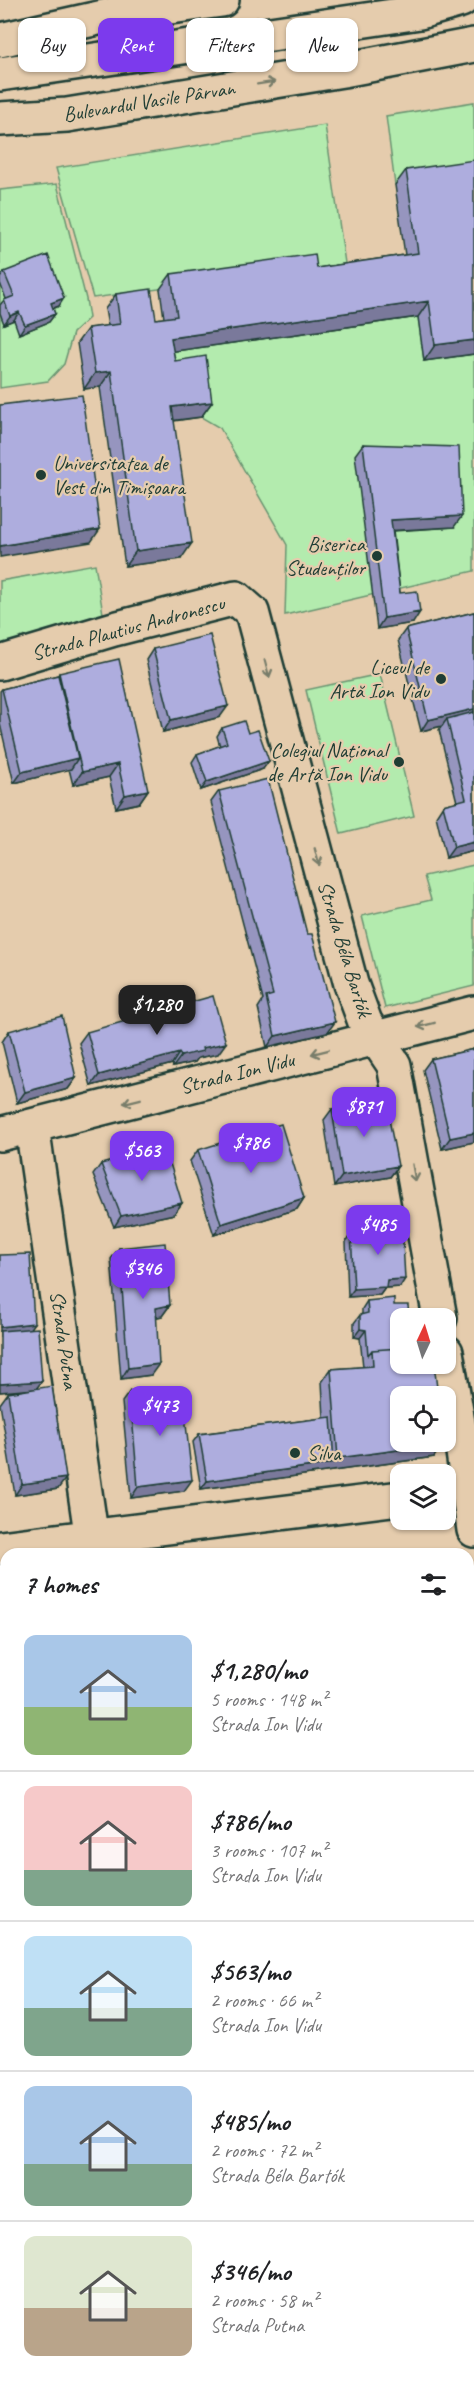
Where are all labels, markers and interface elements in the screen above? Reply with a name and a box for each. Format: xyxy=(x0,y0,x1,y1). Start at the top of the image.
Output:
chip: Buy xyxy=(18,18,86,72)
chip: Rent xyxy=(98,18,174,72)
chip: Filters xyxy=(186,18,274,72)
chip: New xyxy=(286,18,358,72)
street label: Bulevardul Vasile Pârvan xyxy=(61,74,238,127)
one-way arrow xyxy=(255,77,275,88)
place label: Universitatea de Vest din Timișoara xyxy=(53,450,187,500)
marker: Universitatea de Vest din Timișoara xyxy=(34,468,48,482)
place label: Biserica Studenților xyxy=(286,531,367,581)
marker: Biserica Studenților xyxy=(370,549,384,563)
street label: Strada Plautius Andronescu xyxy=(29,589,229,666)
place label: Liceul de Artă Ion Vidu xyxy=(330,654,431,704)
one-way arrow xyxy=(262,659,274,678)
marker: Liceul de Artă Ion Vidu xyxy=(434,672,448,686)
place label: Colegiul Național de Artă Ion Vidu xyxy=(267,737,390,787)
marker: Colegiul Național de Artă Ion Vidu xyxy=(392,755,406,769)
one-way arrow xyxy=(312,847,324,866)
street label: Strada Béla Bartók xyxy=(312,878,379,1022)
pin: $1,280 xyxy=(108,985,206,1036)
text: $1,280 xyxy=(133,992,181,1017)
one-way arrow xyxy=(416,1020,435,1032)
street label: Strada Ion Vidu xyxy=(177,1046,298,1100)
one-way arrow xyxy=(311,1046,330,1058)
pin: $871 xyxy=(328,1087,400,1138)
text: $871 xyxy=(346,1094,382,1119)
one-way arrow xyxy=(122,1095,141,1107)
pin: $786 xyxy=(215,1123,287,1174)
text: $786 xyxy=(233,1130,269,1155)
pin: $563 xyxy=(106,1131,178,1182)
text: $563 xyxy=(124,1138,160,1163)
one-way arrow xyxy=(409,1163,420,1182)
pin: $485 xyxy=(342,1205,414,1256)
text: $485 xyxy=(360,1212,396,1237)
pin: $346 xyxy=(107,1249,179,1300)
text: $346 xyxy=(125,1256,161,1281)
street label: Strada Putna xyxy=(44,1289,84,1393)
north arrow xyxy=(390,1308,456,1374)
map controls xyxy=(390,1308,456,1530)
pin: $473 xyxy=(124,1386,196,1437)
button: locate xyxy=(390,1386,456,1452)
text: $473 xyxy=(142,1393,178,1418)
place label: Silva xyxy=(307,1440,342,1466)
marker: Silva xyxy=(288,1446,302,1460)
button: layers xyxy=(390,1464,456,1530)
text: 7 homes xyxy=(24,1568,97,1601)
icon: filters xyxy=(417,1568,450,1601)
text: $1,280/mo xyxy=(210,1654,307,1687)
icon: home xyxy=(72,1659,144,1731)
text: 5 rooms · 148 m² xyxy=(210,1687,327,1712)
text: Strada Ion Vidu xyxy=(210,1712,321,1737)
text: $786/mo xyxy=(210,1805,291,1838)
icon: home xyxy=(72,1810,144,1882)
text: 3 rooms · 107 m² xyxy=(210,1838,327,1863)
text: Strada Ion Vidu xyxy=(210,1863,321,1888)
text: $563/mo xyxy=(210,1955,290,1988)
icon: home xyxy=(72,1960,144,2032)
text: 2 rooms · 66 m² xyxy=(210,1988,318,2013)
text: Strada Ion Vidu xyxy=(210,2013,321,2038)
text: $485/mo xyxy=(210,2105,290,2138)
icon: home xyxy=(72,2110,144,2182)
text: 2 rooms · 72 m² xyxy=(210,2138,318,2163)
text: Strada Béla Bartók xyxy=(210,2163,344,2188)
text: $346/mo xyxy=(210,2255,291,2288)
icon: home xyxy=(72,2260,144,2332)
text: 2 rooms · 58 m² xyxy=(210,2288,318,2313)
text: Strada Putna xyxy=(210,2313,304,2338)

